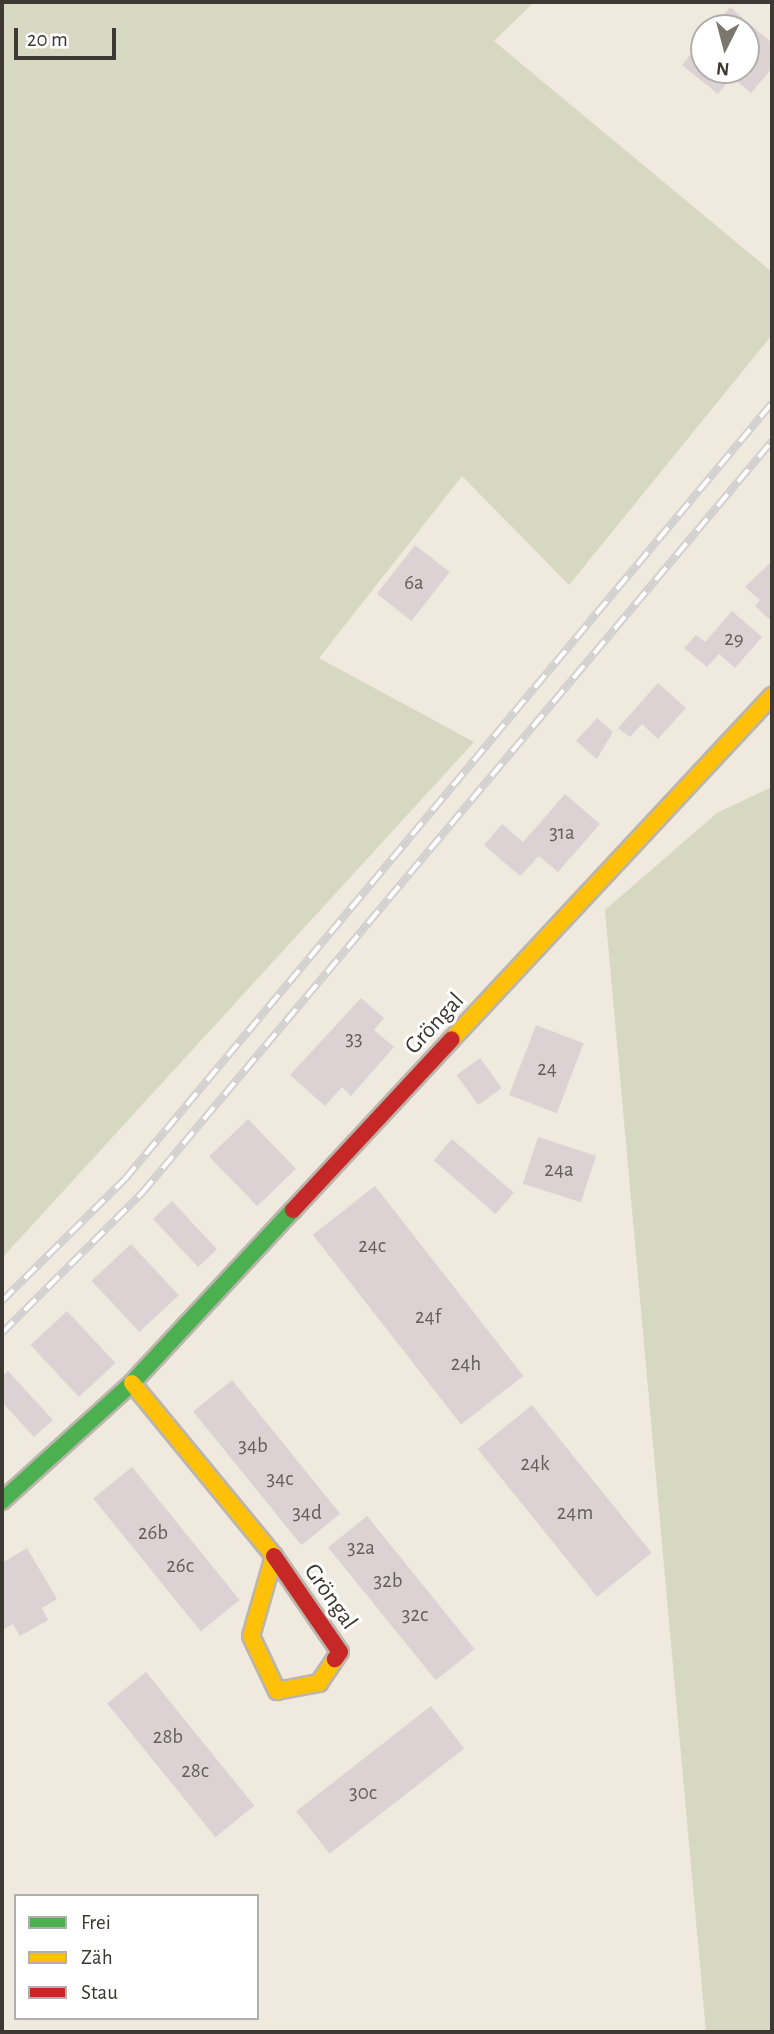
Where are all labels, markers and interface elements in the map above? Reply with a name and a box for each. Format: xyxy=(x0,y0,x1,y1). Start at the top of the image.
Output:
scale bar xyxy=(18,14,119,58)
north arrow xyxy=(690,14,760,84)
text: 20 m xyxy=(27,29,68,50)
text: N xyxy=(715,58,731,79)
house number: 6a xyxy=(404,570,424,596)
house number: 29 xyxy=(724,626,744,652)
house number: 31a xyxy=(549,820,575,846)
street label: Gröngal xyxy=(399,987,471,1061)
house number: 33 xyxy=(345,1026,363,1052)
house number: 24 xyxy=(537,1056,557,1082)
house number: 24a xyxy=(544,1157,574,1183)
house number: 24c xyxy=(358,1233,386,1259)
house number: 24f xyxy=(415,1304,441,1330)
house number: 24h xyxy=(451,1351,481,1377)
house number: 34b xyxy=(238,1433,268,1459)
house number: 24k xyxy=(520,1451,550,1477)
house number: 34c xyxy=(267,1466,293,1492)
house number: 34d xyxy=(292,1500,322,1526)
house number: 24m xyxy=(557,1500,593,1526)
house number: 26b xyxy=(138,1520,168,1546)
house number: 32a xyxy=(347,1535,375,1561)
house number: 26c xyxy=(166,1553,194,1579)
street label: Gröngal xyxy=(297,1558,363,1636)
house number: 32b xyxy=(373,1568,403,1594)
house number: 32c xyxy=(402,1602,428,1628)
house number: 28b xyxy=(153,1724,183,1750)
house number: 28c xyxy=(181,1758,209,1784)
house number: 30c xyxy=(349,1780,377,1806)
legend xyxy=(14,1894,259,2020)
text: Frei xyxy=(81,1912,111,1933)
text: Zäh xyxy=(81,1947,113,1968)
text: Stau xyxy=(81,1982,118,2003)

